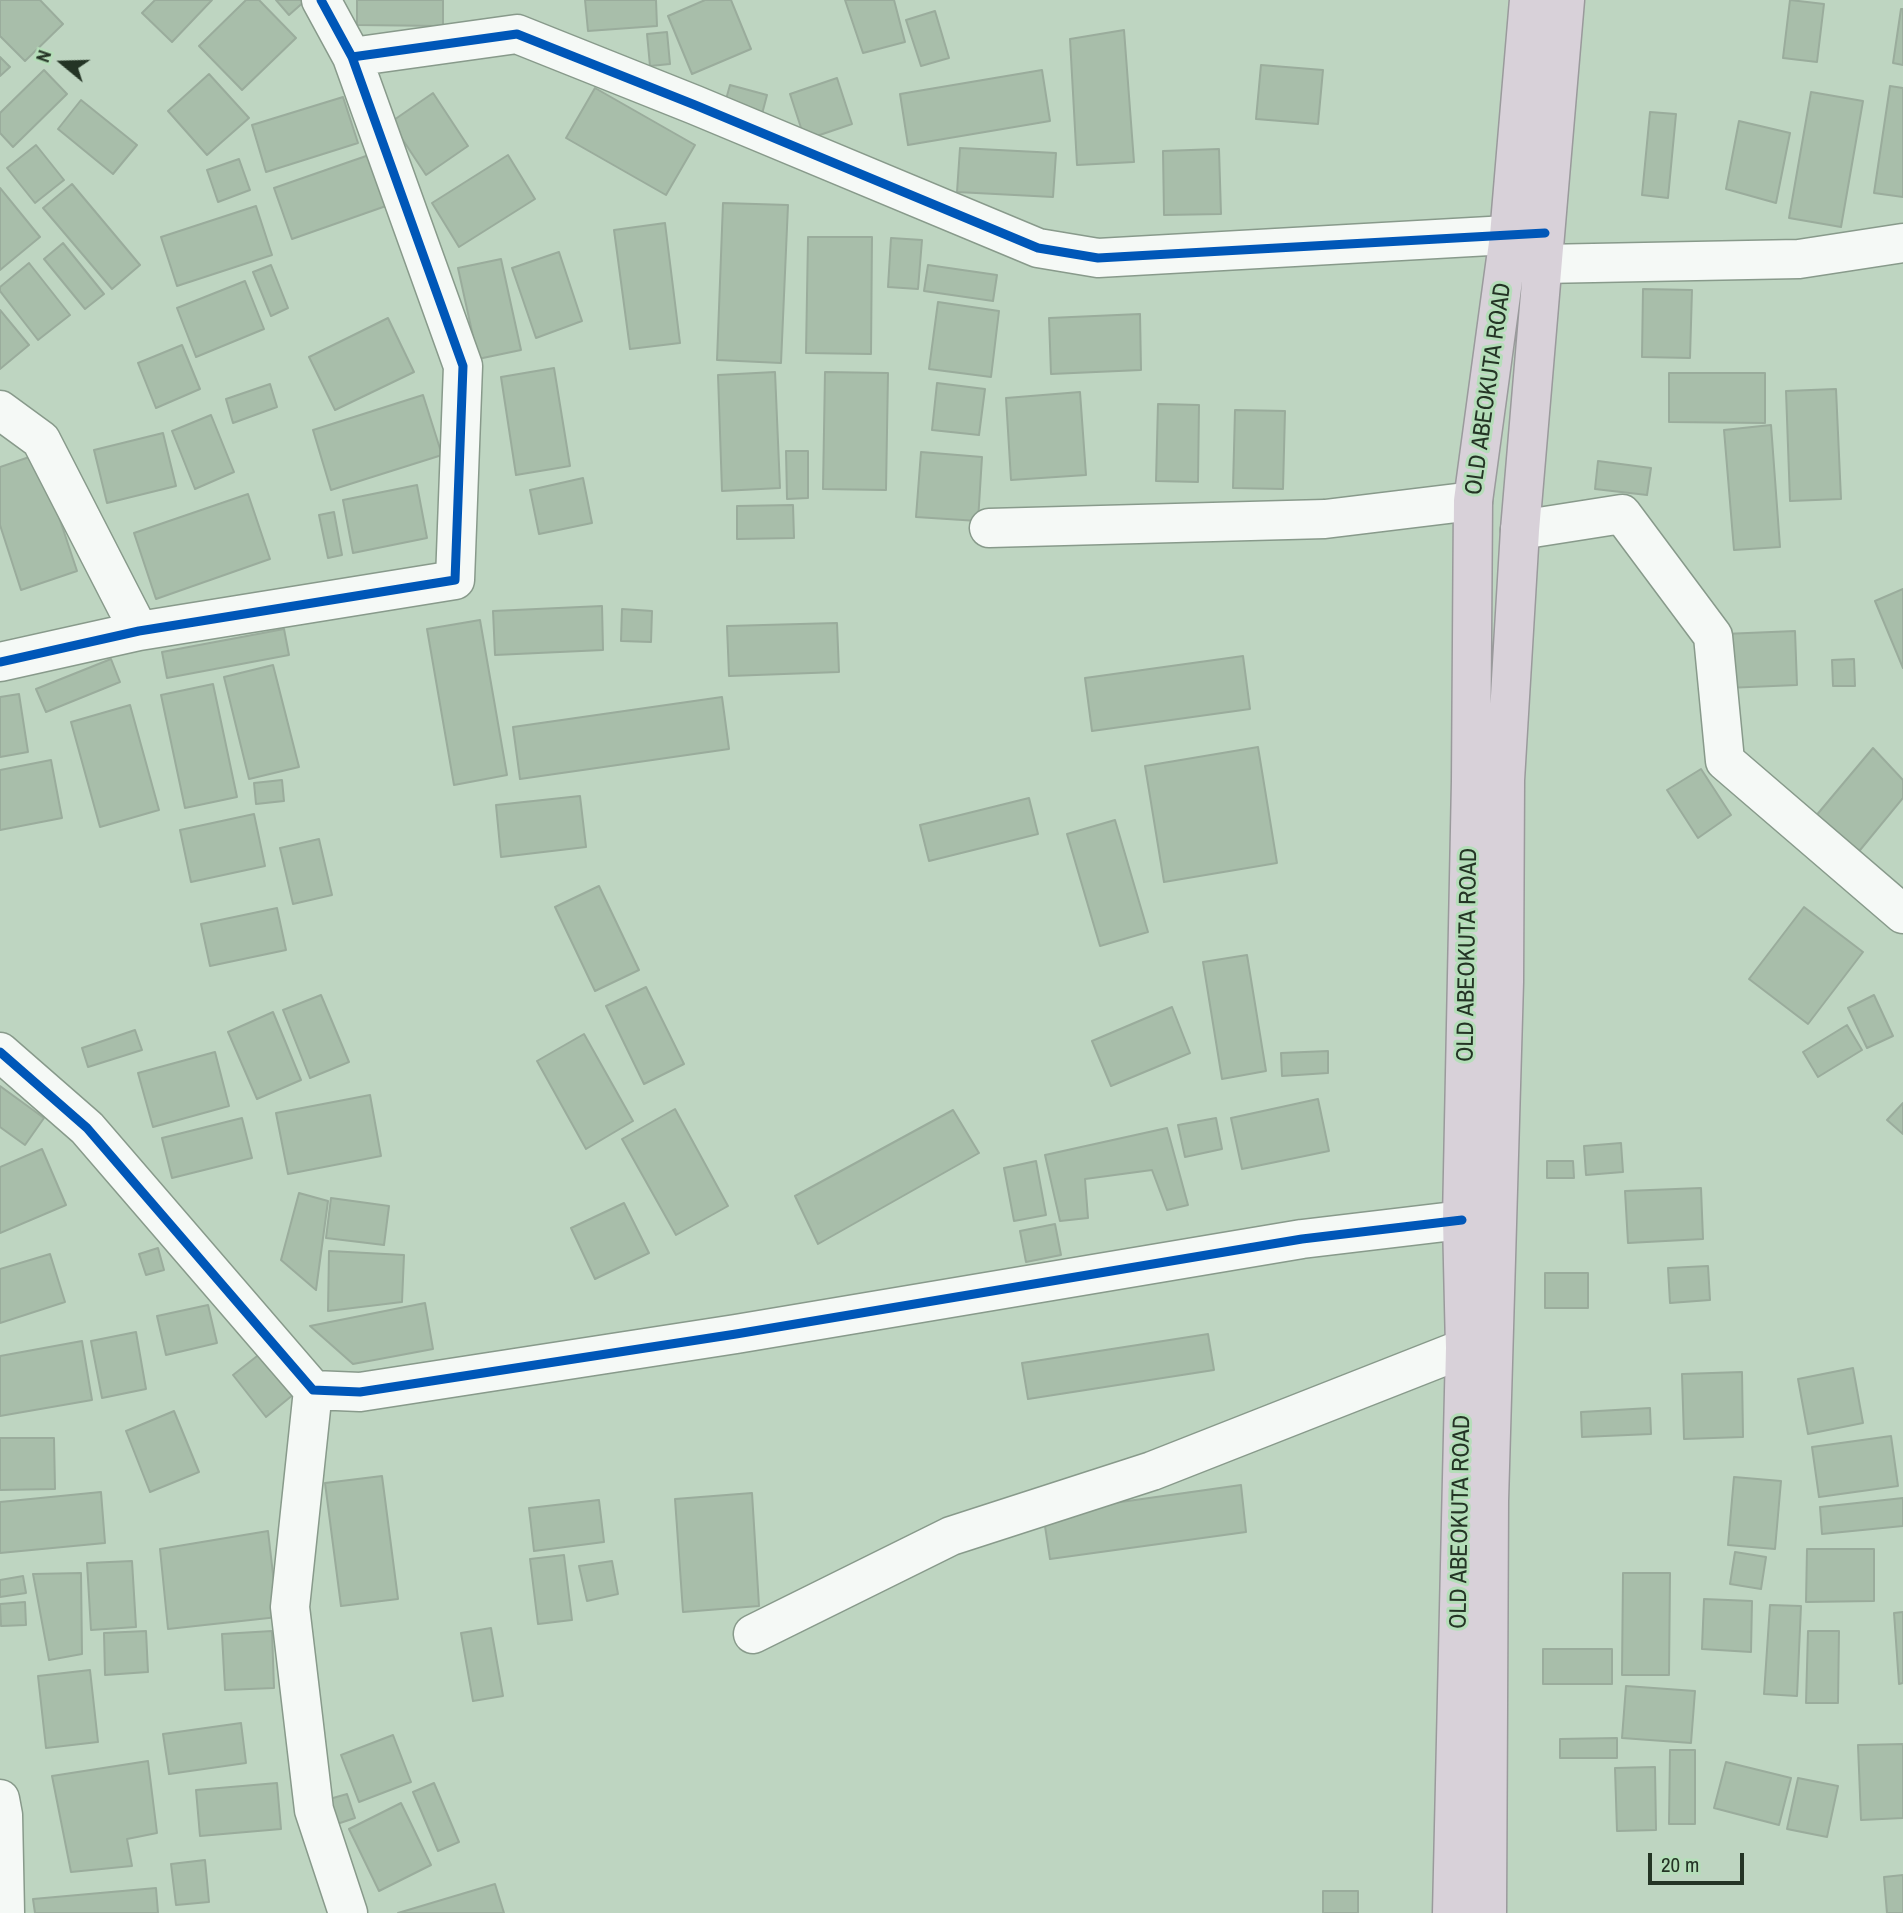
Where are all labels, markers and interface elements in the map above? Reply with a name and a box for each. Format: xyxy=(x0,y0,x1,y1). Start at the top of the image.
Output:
north arrow xyxy=(28,28,98,98)
text: N xyxy=(29,47,57,66)
street label: OLD ABEOKUTA ROAD xyxy=(1460,281,1518,497)
street label: OLD ABEOKUTA ROAD xyxy=(1452,848,1484,1062)
street label: OLD ABEOKUTA ROAD xyxy=(1445,1415,1477,1629)
scale bar xyxy=(1651,1840,1747,1884)
text: 20 m xyxy=(1661,1850,1699,1879)

